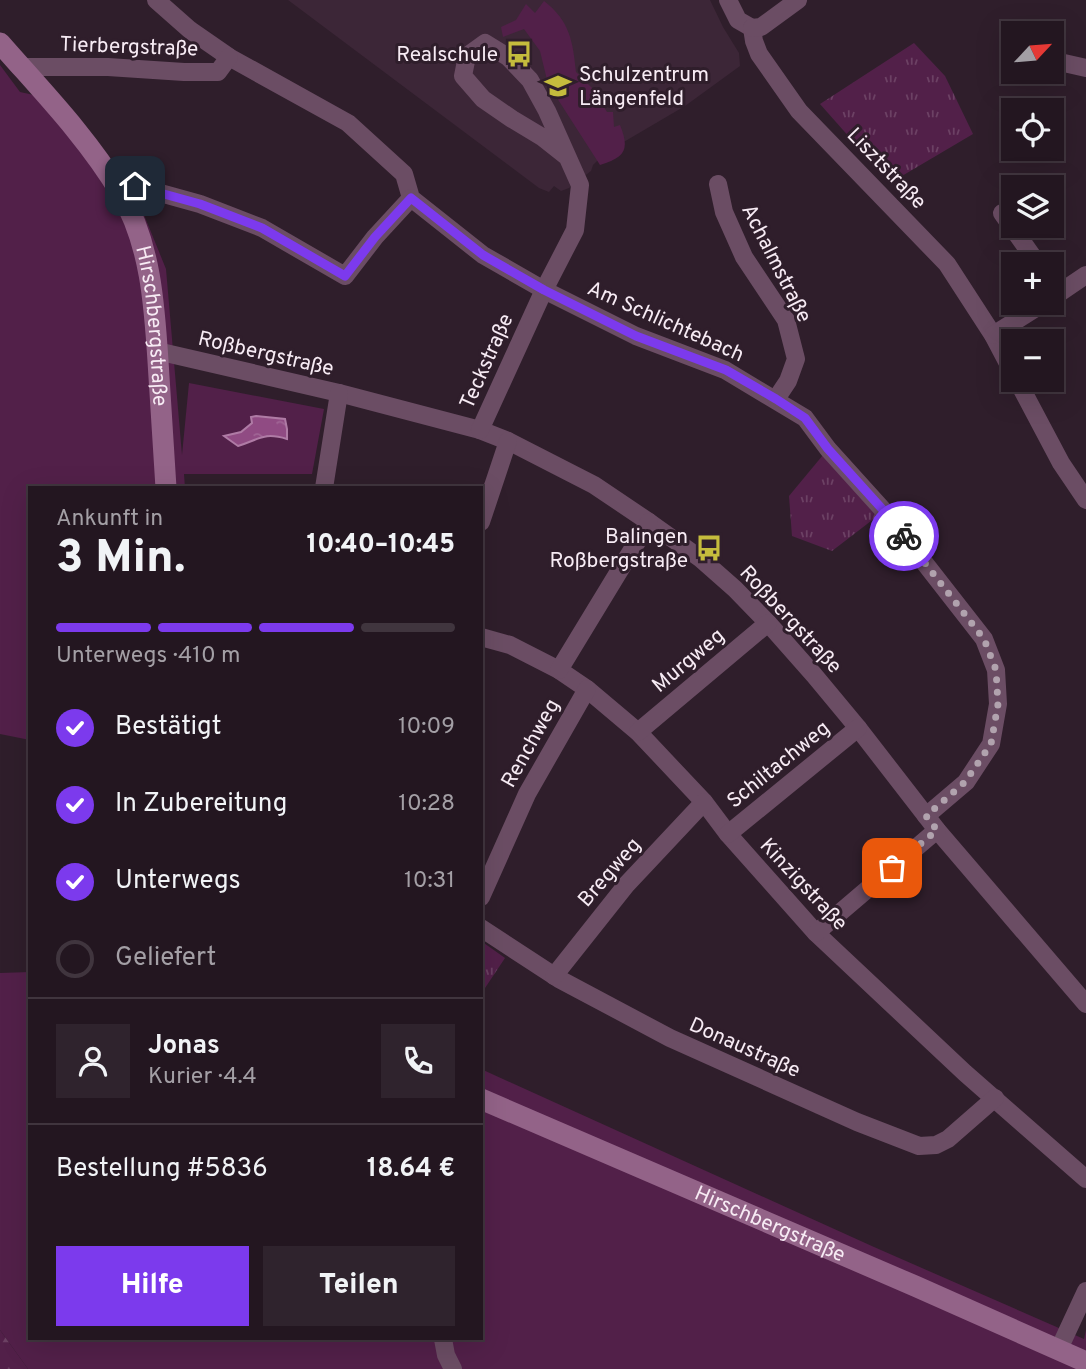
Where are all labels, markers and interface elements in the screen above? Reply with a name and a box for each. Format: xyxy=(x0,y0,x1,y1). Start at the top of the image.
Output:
north arrow xyxy=(1001,21,1064,84)
map controls xyxy=(1001,21,1064,392)
street label: Tierbergstraße xyxy=(59,32,199,63)
bus stop icon: Realschule xyxy=(504,39,534,69)
place label: Realschule xyxy=(396,42,498,69)
place label: Schulzentrum Längenfeld xyxy=(579,62,709,113)
school or university icon: Schulzentrum Längenfeld xyxy=(543,71,573,101)
button: locate xyxy=(1001,98,1064,161)
street label: Lisztstraße xyxy=(840,122,932,216)
pin xyxy=(105,156,165,216)
icon: home xyxy=(116,167,154,205)
button: layers xyxy=(1001,175,1064,238)
street label: Achalmstraße xyxy=(734,200,817,327)
street label: Hirschbergstraße xyxy=(128,243,173,407)
button: + xyxy=(1001,252,1064,315)
street label: Am Schlichtebach xyxy=(583,276,748,369)
street label: Teckstraße xyxy=(454,310,520,414)
street label: Roßbergstraße xyxy=(195,326,336,383)
button: − xyxy=(1001,329,1064,392)
courier xyxy=(869,501,939,571)
text: Ankunft in xyxy=(56,505,163,534)
icon: bike xyxy=(885,517,923,555)
place label: Balingen Roßbergstraße xyxy=(550,524,688,575)
text: 10:40–10:45 xyxy=(307,529,455,562)
text: 3 Min. xyxy=(56,530,186,589)
bus stop icon: Balingen Roßbergstraße xyxy=(694,533,724,563)
street label: Roßbergstraße xyxy=(733,560,847,680)
street label: Murgweg xyxy=(647,623,731,699)
text: Unterwegs · 410 m xyxy=(56,642,241,671)
street label: Renchweg xyxy=(496,695,567,793)
icon: check xyxy=(56,709,94,747)
text: Bestätigt xyxy=(115,711,222,744)
text: 10:09 xyxy=(398,713,455,742)
street label: Schiltachweg xyxy=(722,715,836,815)
icon: check xyxy=(56,786,94,824)
text: In Zubereitung xyxy=(115,788,287,821)
text: 10:28 xyxy=(398,790,455,819)
street label: Bregweg xyxy=(573,833,648,913)
street label: Kinzigstraße xyxy=(753,833,853,937)
pin xyxy=(862,838,922,898)
icon: bag xyxy=(873,849,911,887)
icon: check xyxy=(56,863,94,901)
text: Unterwegs xyxy=(115,865,241,898)
text: 10:31 xyxy=(404,867,455,896)
text: Geliefert xyxy=(115,942,216,975)
street label: Donaustraße xyxy=(685,1012,804,1085)
button: person xyxy=(56,1024,130,1098)
button: phone xyxy=(381,1024,455,1098)
text: Jonas xyxy=(148,1030,220,1063)
text: Kurier · 4.4 xyxy=(148,1063,257,1092)
text: Bestellung #5836 xyxy=(56,1153,268,1186)
text: 18.64 € xyxy=(367,1153,455,1186)
street label: Hirschbergstraße xyxy=(690,1181,849,1269)
button: Hilfe xyxy=(56,1246,249,1326)
button: Teilen xyxy=(263,1246,455,1326)

